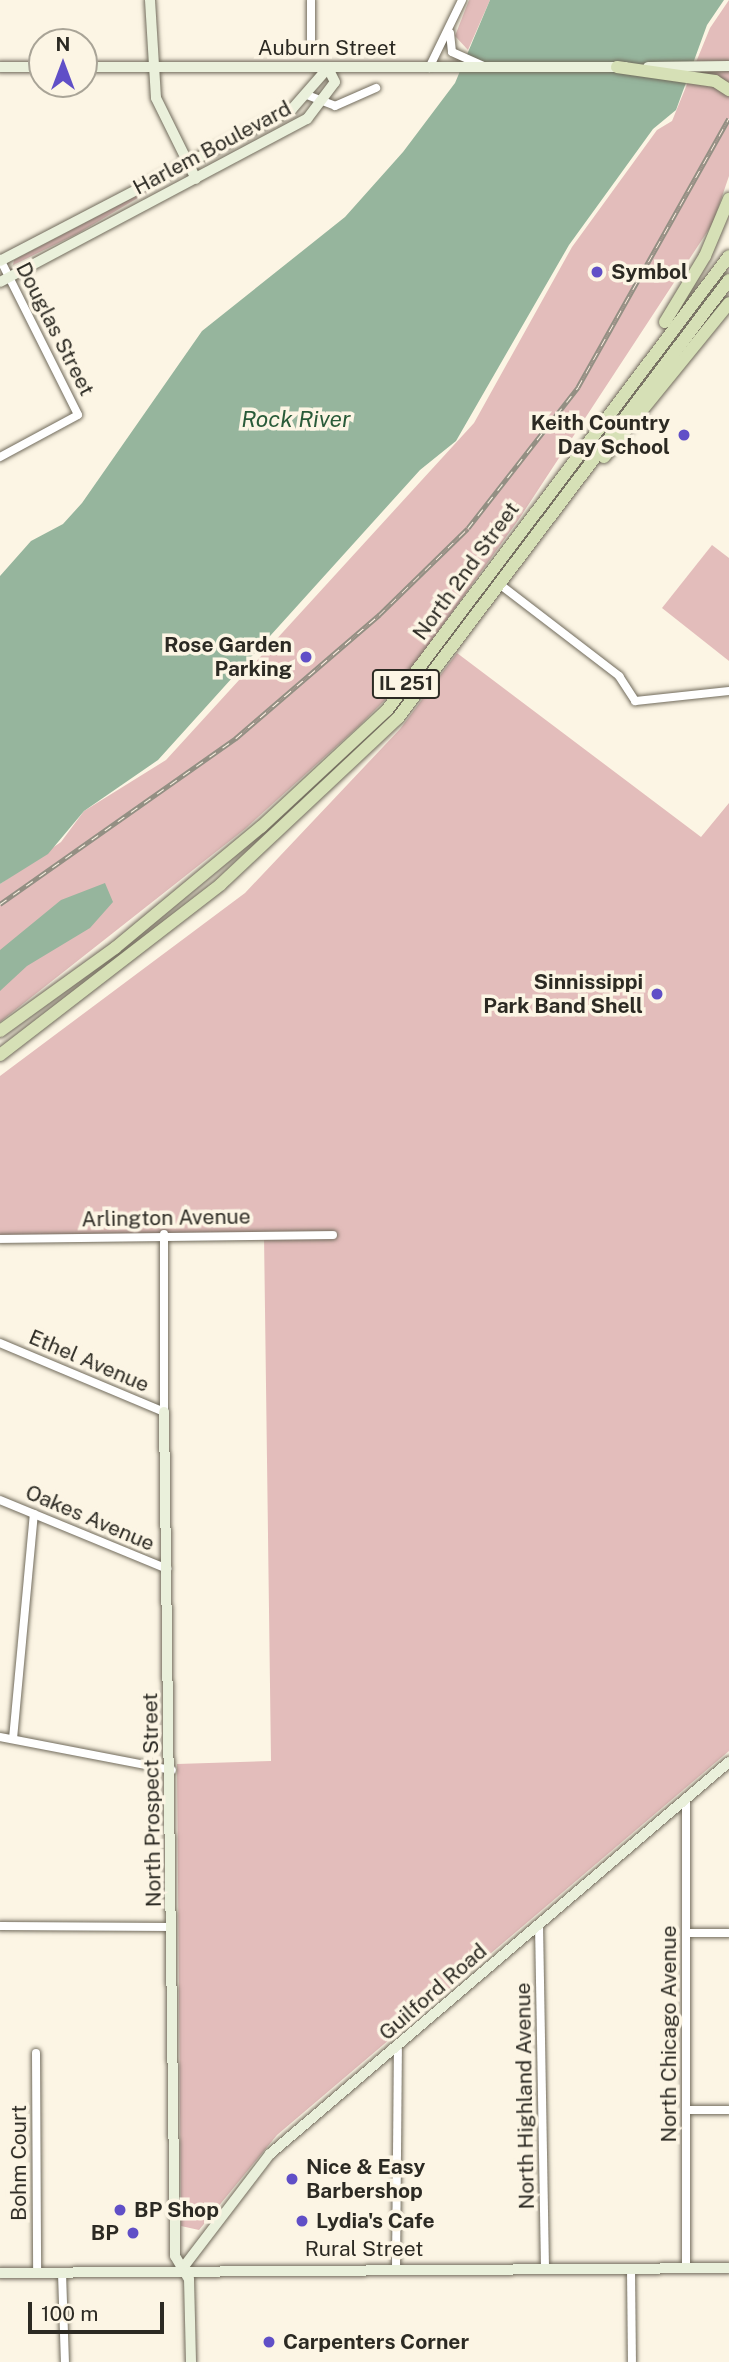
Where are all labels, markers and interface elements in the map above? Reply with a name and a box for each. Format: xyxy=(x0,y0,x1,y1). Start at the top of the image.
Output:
north arrow xyxy=(28,28,98,98)
text: N xyxy=(56,33,70,55)
street label: Auburn Street xyxy=(258,35,396,61)
street label: Harlem Boulevard xyxy=(129,96,295,200)
street label: Douglas Street xyxy=(11,258,99,400)
place label: Symbol xyxy=(611,259,688,285)
marker: Symbol xyxy=(589,264,605,280)
water label: Rock River xyxy=(241,405,351,433)
place label: Keith Country Day School xyxy=(531,410,670,460)
marker: Keith Country Day School xyxy=(676,427,692,443)
street label: North 2nd Street xyxy=(407,497,525,645)
place label: Rose Garden Parking xyxy=(164,632,292,682)
marker: Rose Garden Parking xyxy=(298,649,314,665)
road number: IL 251 xyxy=(371,668,441,699)
place label: Sinnissippi Park Band Shell xyxy=(483,969,643,1019)
marker: Sinnissippi Park Band Shell xyxy=(649,986,665,1002)
street label: Arlington Avenue xyxy=(81,1204,251,1232)
street label: Ethel Avenue xyxy=(25,1324,153,1398)
street label: Oakes Avenue xyxy=(22,1479,158,1557)
street label: North Prospect Street xyxy=(138,1692,166,1908)
street label: North Chicago Avenue xyxy=(656,1925,682,2143)
street label: Guilford Road xyxy=(374,1938,492,2046)
street label: North Highland Avenue xyxy=(510,1982,540,2210)
street label: Bohm Court xyxy=(6,2105,32,2221)
place label: Nice & Easy Barbershop xyxy=(306,2154,425,2204)
marker: Nice & Easy Barbershop xyxy=(284,2171,300,2187)
place label: BP Shop xyxy=(134,2197,219,2223)
marker: BP Shop xyxy=(112,2202,128,2218)
place label: Lydia's Cafe xyxy=(316,2208,435,2234)
marker: Lydia's Cafe xyxy=(294,2213,310,2229)
place label: BP xyxy=(91,2220,119,2246)
marker: BP xyxy=(125,2225,141,2241)
street label: Rural Street xyxy=(305,2236,423,2262)
scale bar xyxy=(32,2288,168,2332)
text: 100 m xyxy=(41,2301,98,2326)
place label: Carpenters Corner xyxy=(283,2329,469,2355)
marker: Carpenters Corner xyxy=(261,2334,277,2350)

